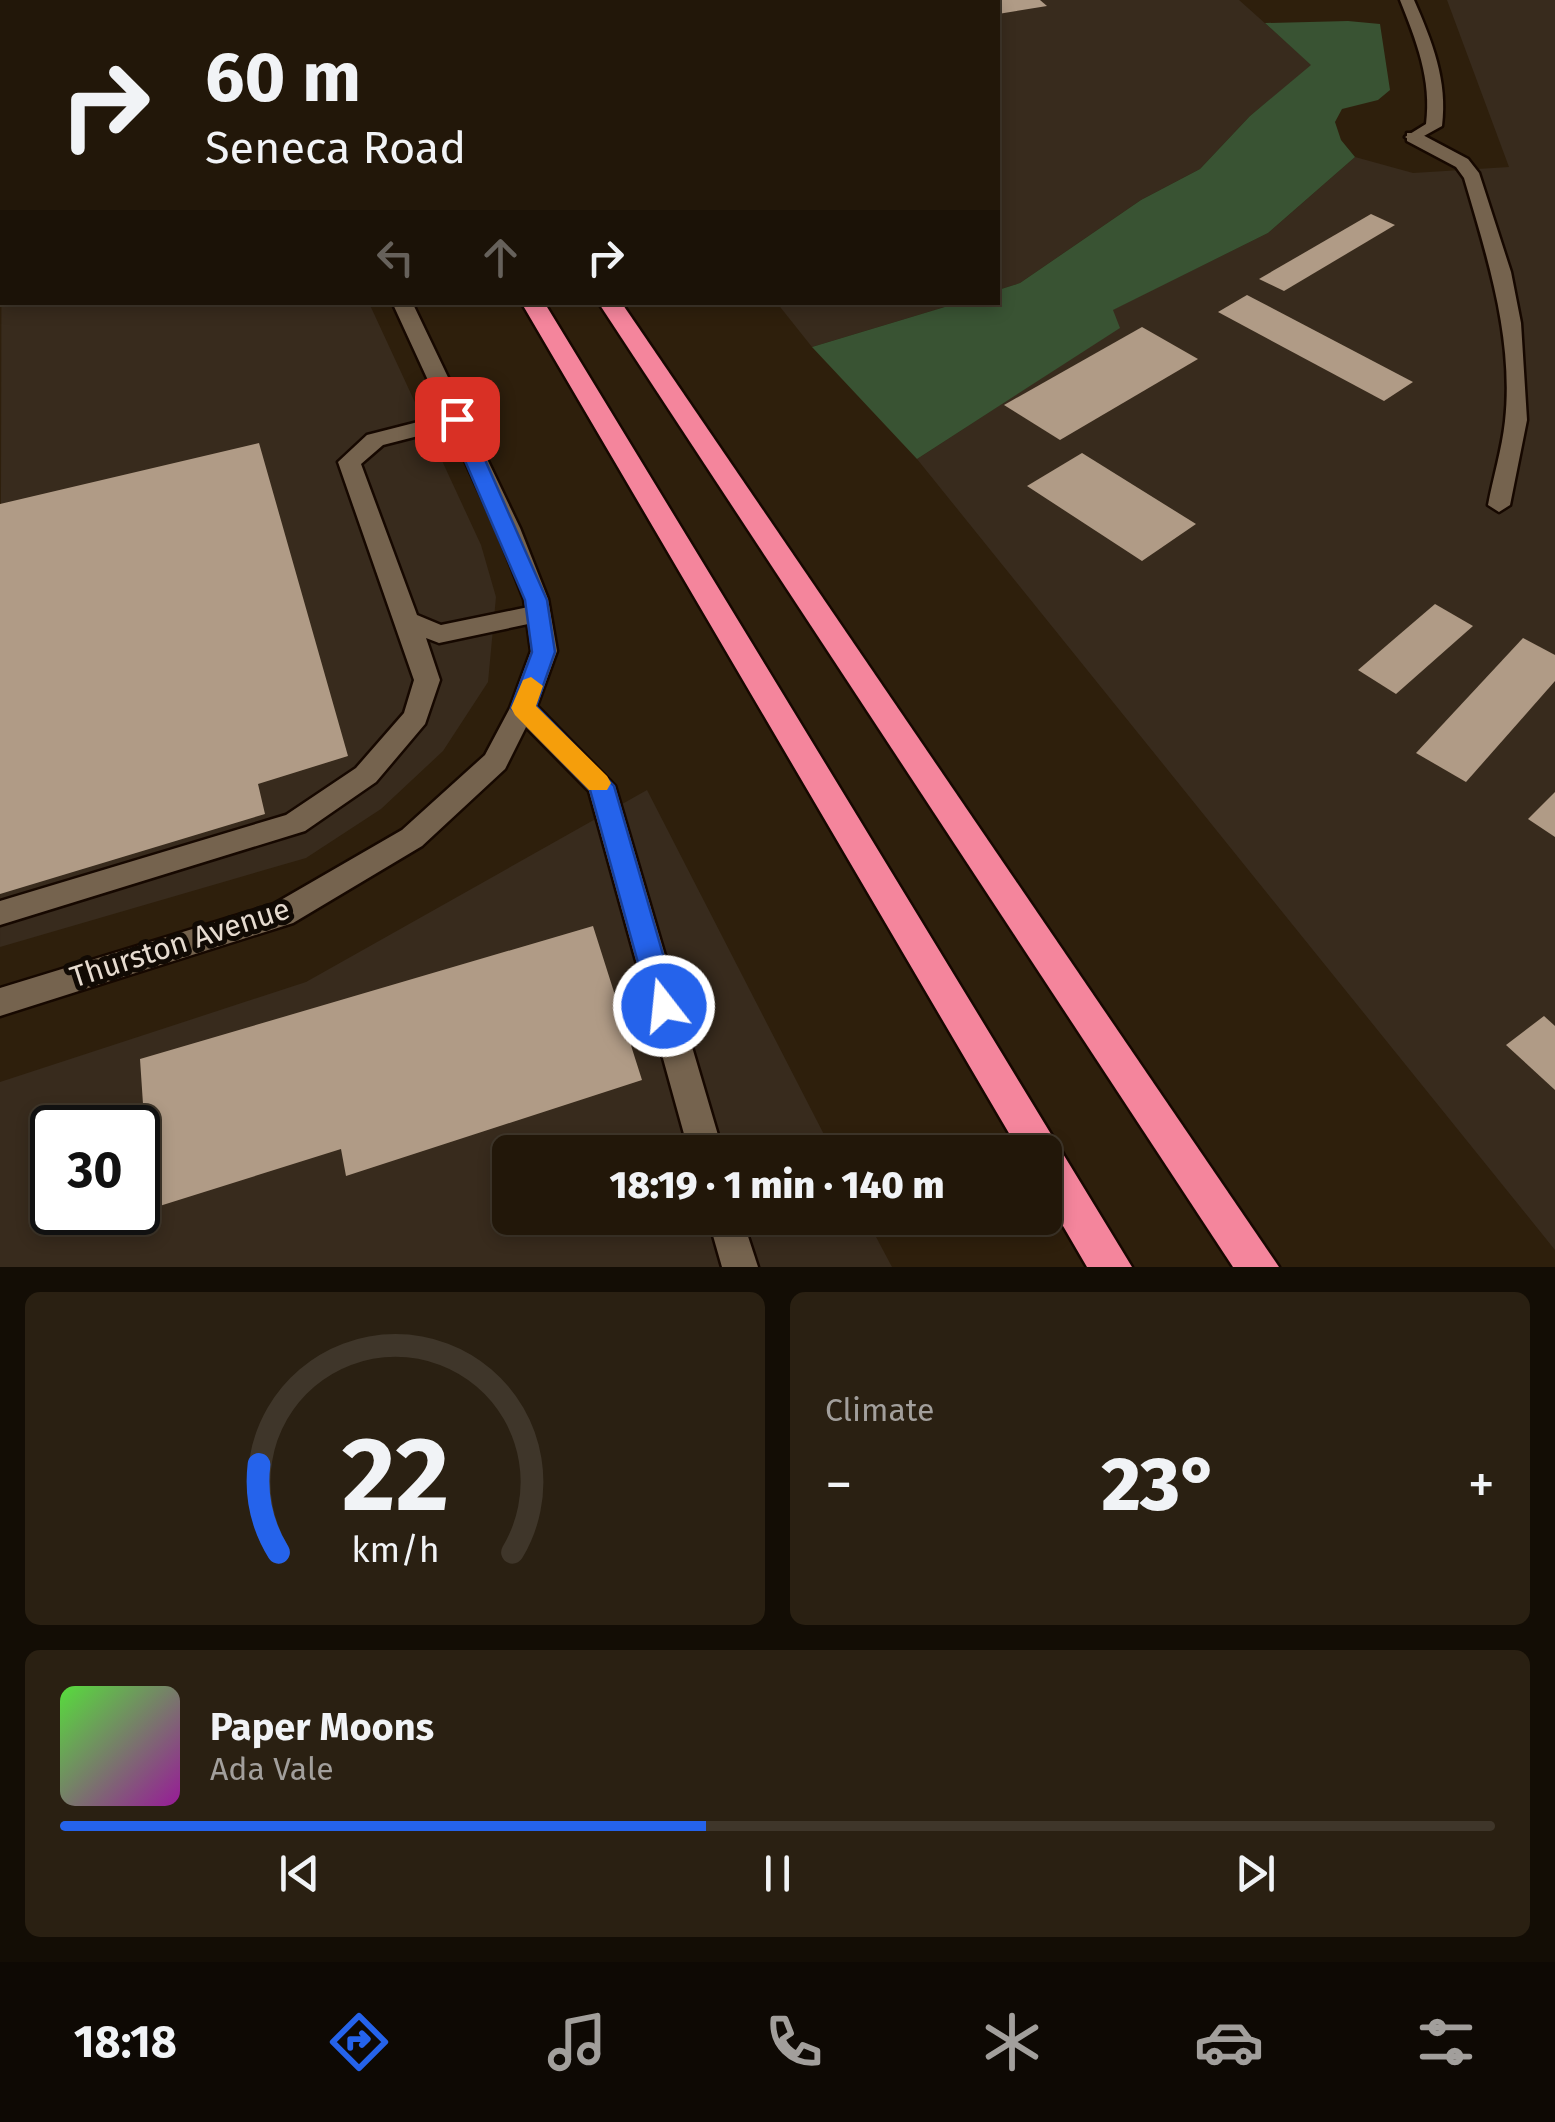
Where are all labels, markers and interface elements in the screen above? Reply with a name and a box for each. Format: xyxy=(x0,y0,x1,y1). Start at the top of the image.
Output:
text: 60 m xyxy=(205,36,361,120)
icon: right xyxy=(40,40,170,170)
text: Seneca Road xyxy=(205,121,466,175)
icon: left xyxy=(368,230,423,285)
icon: ahead xyxy=(473,230,528,285)
icon: right xyxy=(578,230,633,285)
pin xyxy=(415,377,500,462)
icon: arrive xyxy=(430,392,485,447)
street label: Thurston Avenue xyxy=(66,891,294,995)
position arrow xyxy=(612,954,716,1058)
speed limit sign: 30 xyxy=(30,1105,160,1235)
text: 18:19 · 1 min · 140 m xyxy=(609,1162,945,1208)
text: Climate xyxy=(825,1391,934,1429)
text: 22 xyxy=(341,1413,449,1538)
text: 23° xyxy=(1101,1440,1219,1530)
text: − xyxy=(825,1452,853,1518)
text: + xyxy=(1468,1452,1495,1518)
text: km/h xyxy=(351,1529,439,1571)
text: Paper Moons xyxy=(210,1704,434,1750)
text: Ada Vale xyxy=(210,1750,334,1788)
icon: previous xyxy=(272,1846,327,1901)
icon: pause xyxy=(750,1846,805,1901)
icon: next xyxy=(1228,1846,1283,1901)
icon: directions xyxy=(324,2007,394,2077)
icon: music xyxy=(542,2007,612,2077)
icon: phone xyxy=(759,2007,829,2077)
icon: climate xyxy=(977,2007,1047,2077)
icon: car xyxy=(1194,2007,1264,2077)
icon: filters xyxy=(1411,2007,1481,2077)
text: 18:18 xyxy=(74,2015,177,2069)

